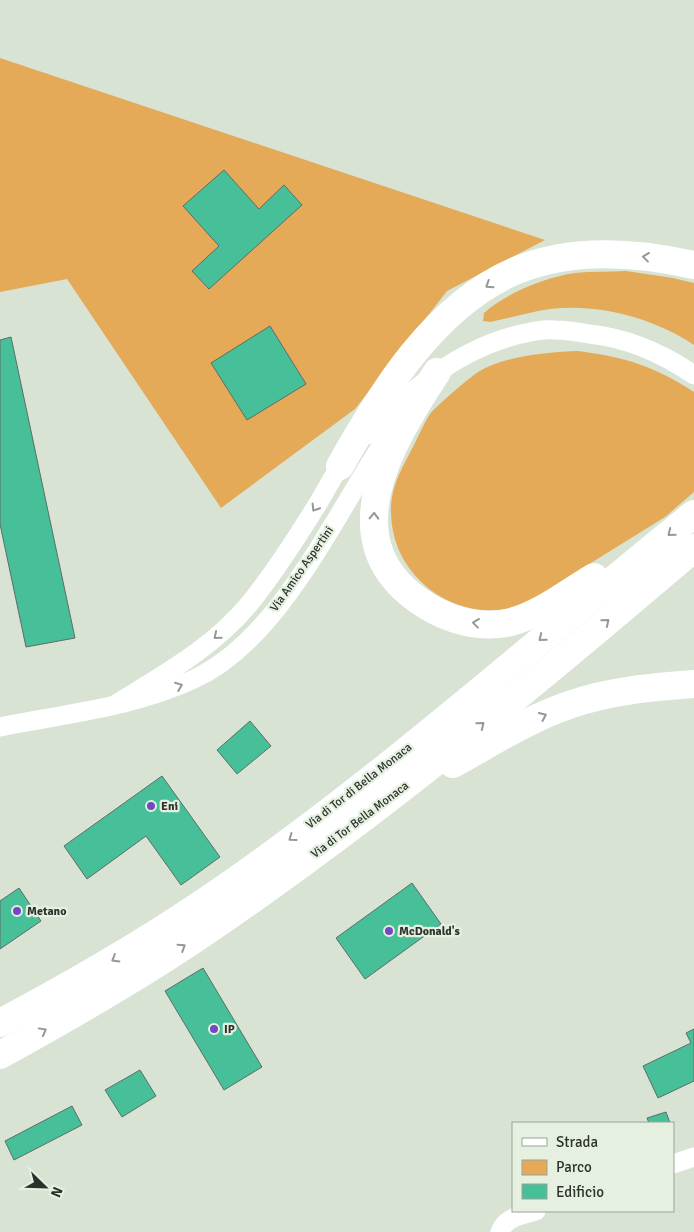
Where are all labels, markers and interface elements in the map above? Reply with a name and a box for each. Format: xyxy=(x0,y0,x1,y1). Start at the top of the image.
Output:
one-way arrow xyxy=(642,252,650,263)
one-way arrow xyxy=(486,278,495,288)
one-way arrow xyxy=(312,502,321,511)
one-way arrow xyxy=(369,512,379,520)
street label: Via Amico Aspertini xyxy=(267,524,337,614)
one-way arrow xyxy=(668,527,677,535)
one-way arrow xyxy=(472,619,481,629)
one-way arrow xyxy=(601,619,610,628)
one-way arrow xyxy=(213,630,222,639)
one-way arrow xyxy=(539,633,548,641)
one-way arrow xyxy=(175,681,183,691)
one-way arrow xyxy=(538,712,547,722)
one-way arrow xyxy=(475,723,484,731)
street label: Via di Tor di Bella Monaca xyxy=(303,740,415,832)
street label: Via di Tor Bella Monaca xyxy=(308,778,412,862)
place label: Eni xyxy=(161,799,178,814)
marker: Eni xyxy=(145,800,157,812)
one-way arrow xyxy=(288,832,298,841)
place label: Metano xyxy=(27,904,66,919)
marker: Metano xyxy=(11,905,23,917)
place label: McDonald's xyxy=(399,924,461,939)
marker: McDonald's xyxy=(383,925,395,937)
one-way arrow xyxy=(176,944,185,953)
one-way arrow xyxy=(111,953,120,963)
place label: IP xyxy=(224,1022,235,1037)
marker: IP xyxy=(208,1023,220,1035)
one-way arrow xyxy=(37,1027,46,1037)
legend xyxy=(512,1122,674,1212)
text: Strada xyxy=(556,1133,598,1151)
text: Parco xyxy=(556,1158,592,1176)
north arrow xyxy=(20,1162,70,1212)
text: Edificio xyxy=(556,1183,604,1201)
text: N xyxy=(47,1184,66,1200)

